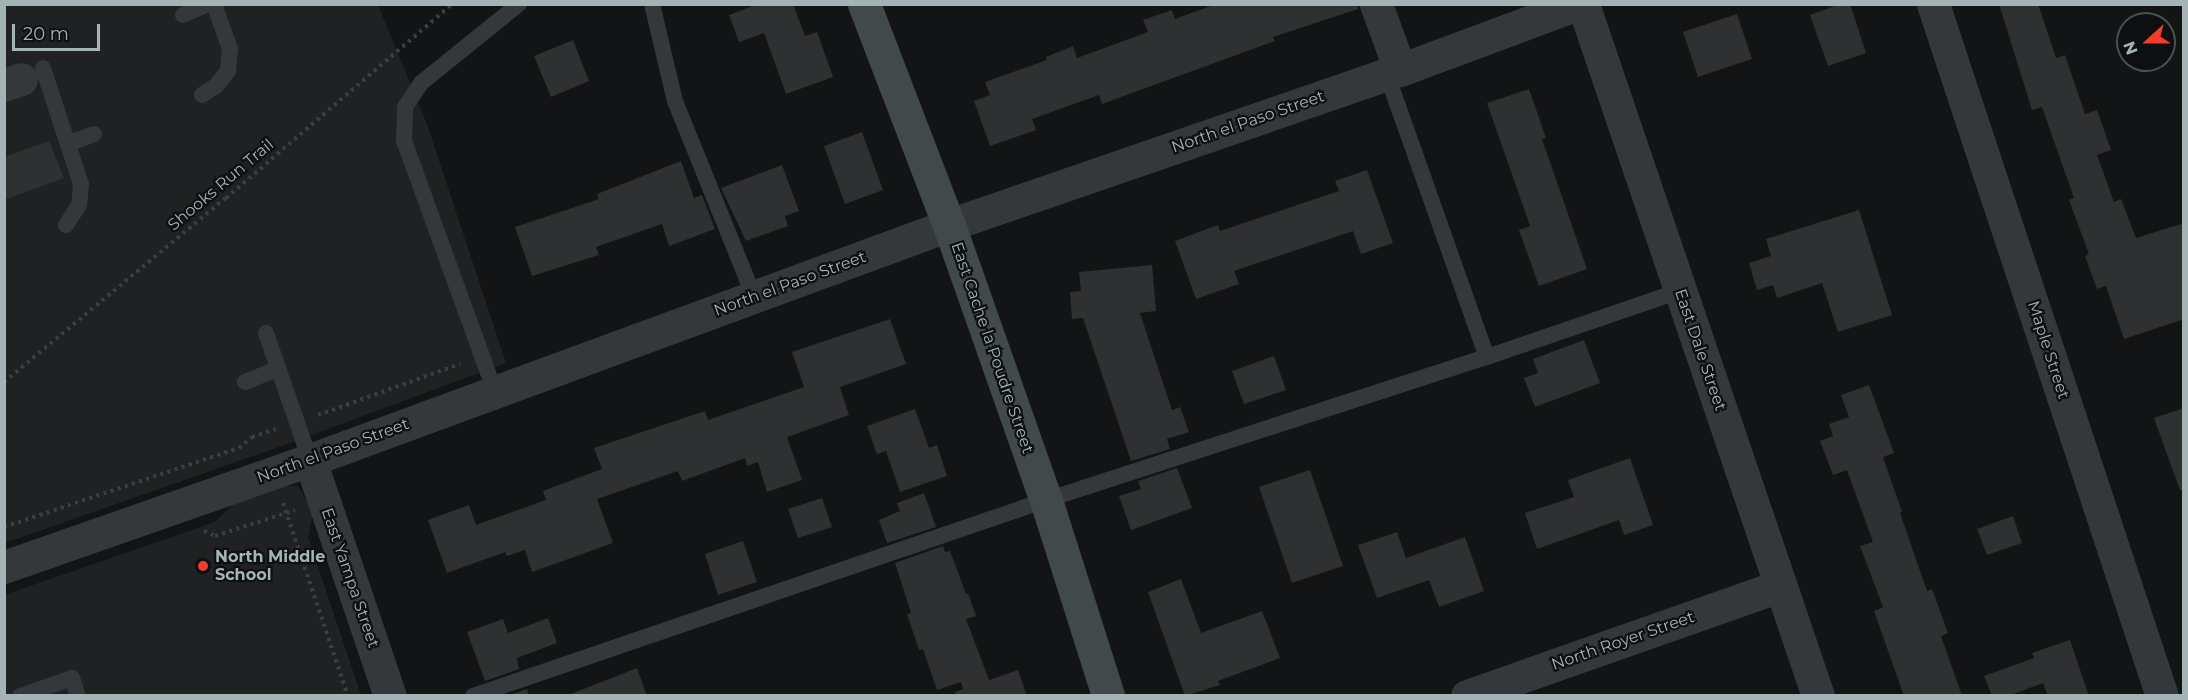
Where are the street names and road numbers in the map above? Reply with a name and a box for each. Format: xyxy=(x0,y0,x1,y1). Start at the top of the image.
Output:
street label: North el Paso Street xyxy=(1169,87,1327,157)
street label: Shooks Run Trail xyxy=(164,135,278,235)
street label: East Cache la Poudre Street xyxy=(947,240,1037,456)
street label: North el Paso Street xyxy=(711,248,869,320)
street label: East Dale Street xyxy=(1670,287,1730,413)
street label: Maple Street xyxy=(2023,298,2073,402)
street label: North el Paso Street xyxy=(254,415,412,487)
street label: East Yampa Street xyxy=(317,505,383,651)
street label: North Royer Street xyxy=(1549,608,1697,674)

